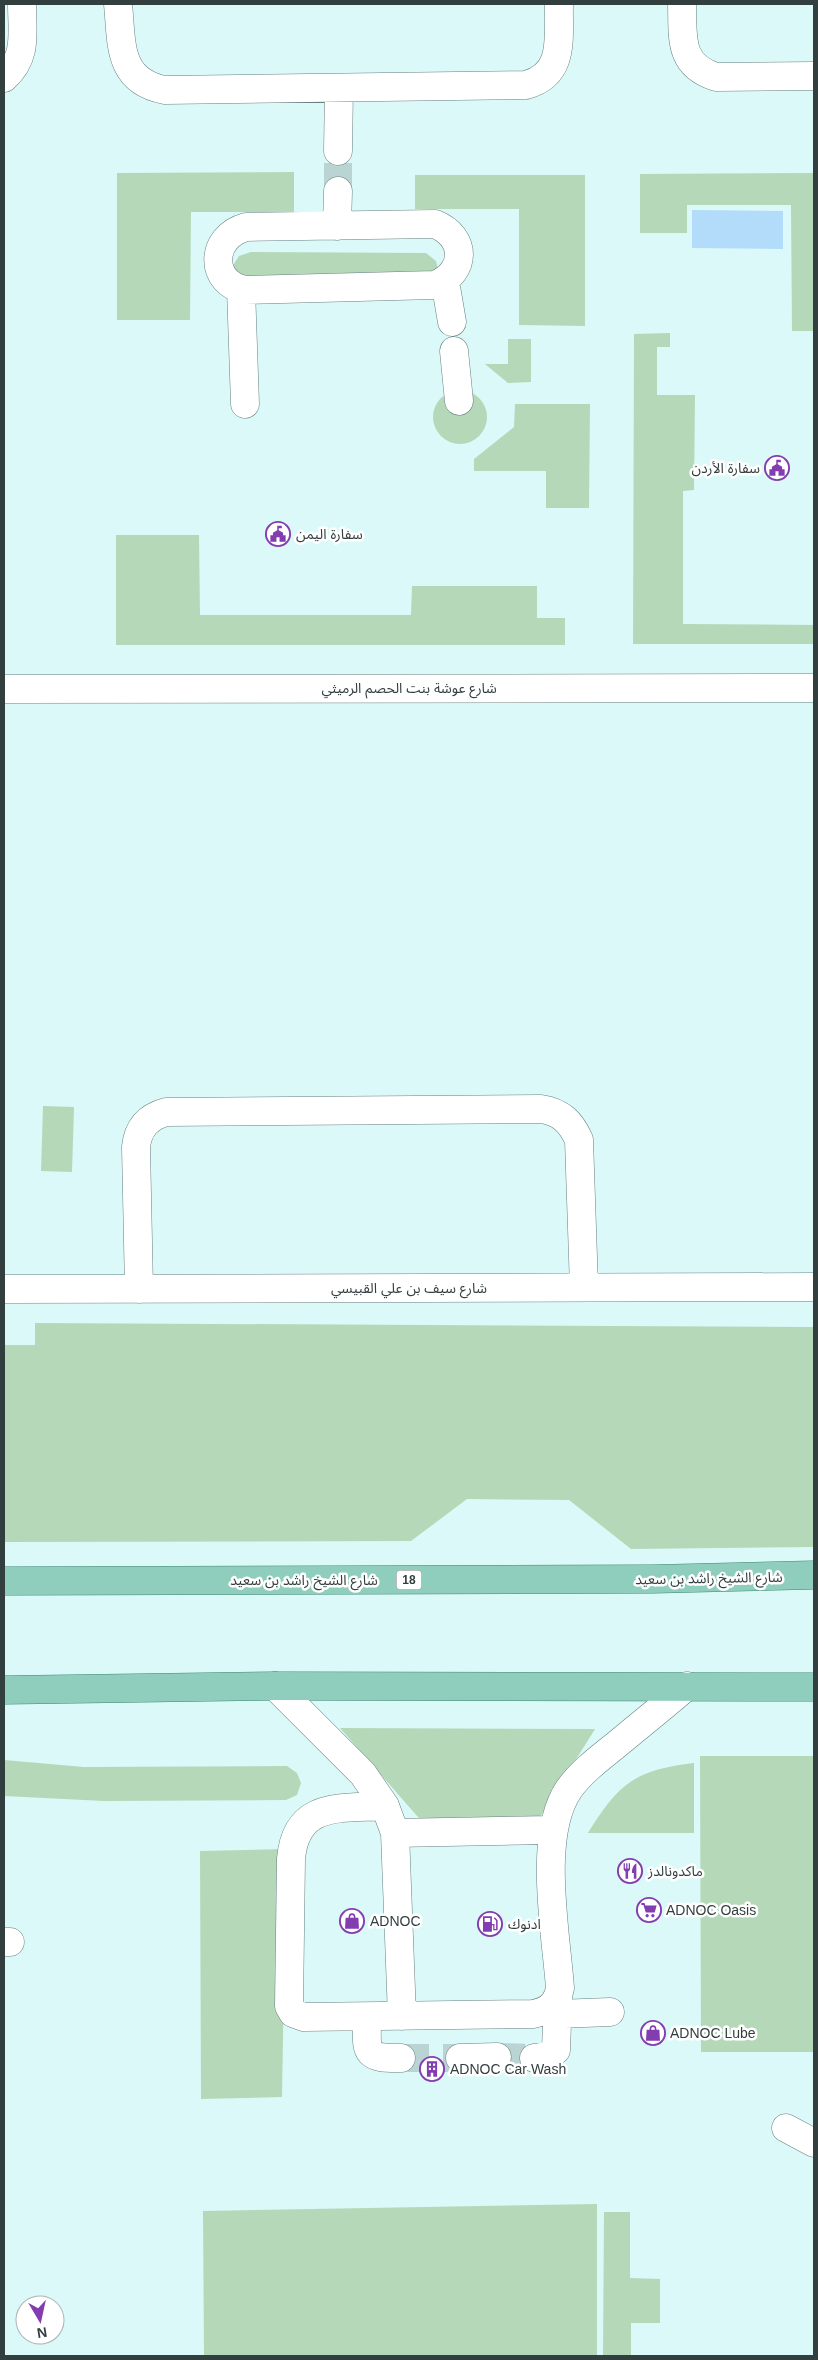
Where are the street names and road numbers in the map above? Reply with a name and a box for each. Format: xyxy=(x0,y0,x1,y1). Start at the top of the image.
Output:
street label: شارع عوشة بنت الحصم الرميثي xyxy=(321,680,497,699)
street label: شارع سيف بن علي القبيسي xyxy=(331,1280,487,1299)
street label: شارع الشيخ راشد بن سعيد xyxy=(635,1569,783,1590)
road number: 18 xyxy=(396,1570,422,1590)
street label: شارع الشيخ راشد بن سعيد xyxy=(230,1572,378,1591)

